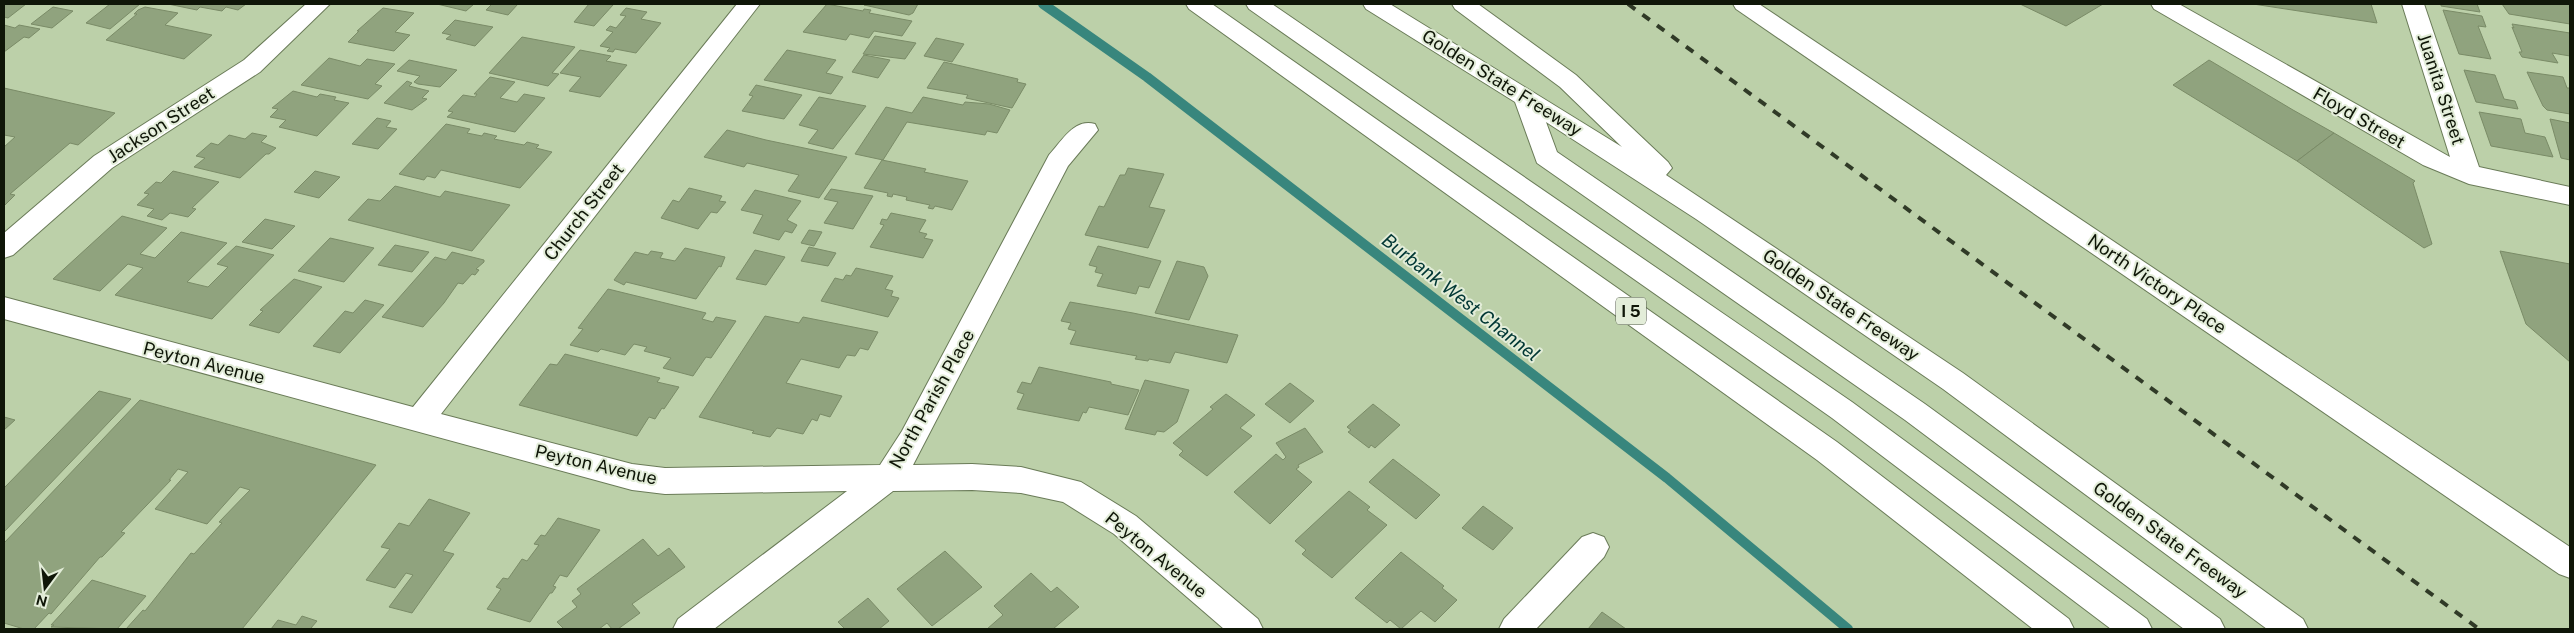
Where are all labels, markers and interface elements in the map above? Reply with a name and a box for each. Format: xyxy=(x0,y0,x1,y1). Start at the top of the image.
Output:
street label: Golden State Freeway xyxy=(1418,25,1586,141)
street label: Juanita Street xyxy=(2414,30,2469,147)
street label: Jackson Street xyxy=(103,82,218,167)
street label: Floyd Street xyxy=(2309,83,2409,152)
street label: Church Street xyxy=(539,159,628,264)
water label: Burbank West Channel xyxy=(1378,229,1544,365)
street label: North Victory Place xyxy=(2084,229,2231,338)
street label: Golden State Freeway xyxy=(1759,244,1924,365)
road number: I 5 xyxy=(1616,298,1646,324)
street label: North Parish Place xyxy=(885,326,978,472)
street label: Peyton Avenue xyxy=(141,337,267,388)
street label: Peyton Avenue xyxy=(533,440,659,489)
street label: Golden State Freeway xyxy=(2090,477,2251,603)
street label: Peyton Avenue xyxy=(1101,507,1211,602)
north arrow xyxy=(20,563,70,613)
text: N xyxy=(34,591,49,610)

